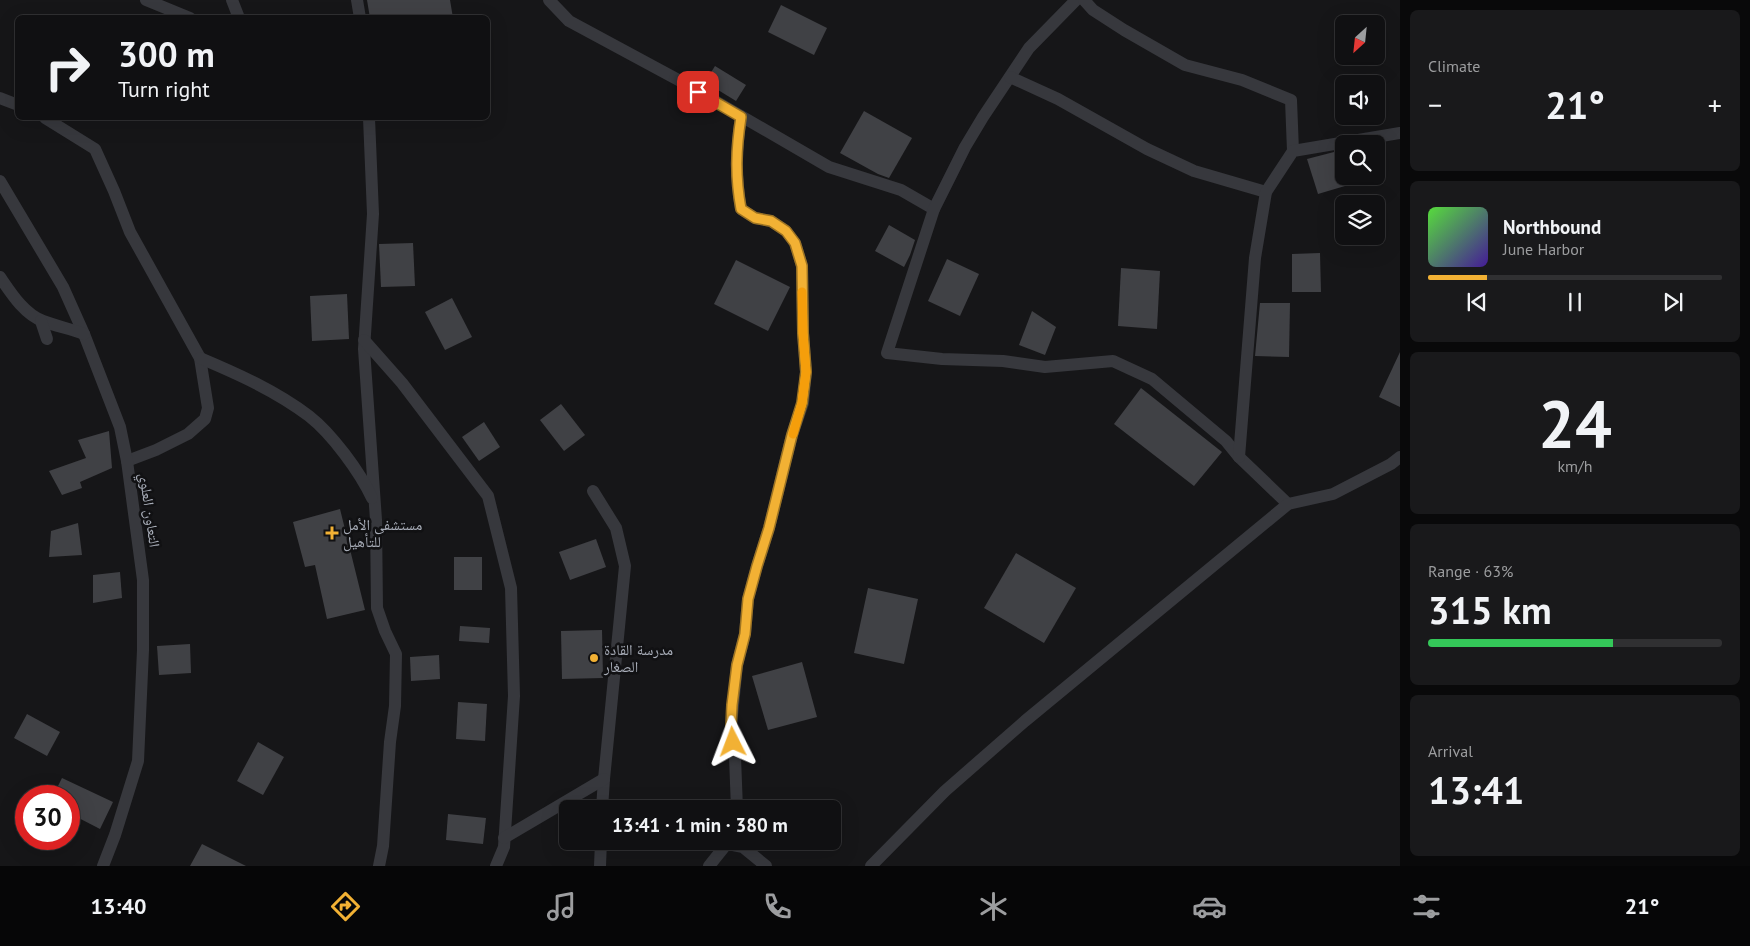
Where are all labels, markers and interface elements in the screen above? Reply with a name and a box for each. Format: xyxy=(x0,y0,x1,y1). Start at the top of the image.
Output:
north arrow xyxy=(1335,15,1385,65)
map controls xyxy=(1335,15,1385,245)
text: 300 m xyxy=(118,31,215,77)
icon: right xyxy=(35,35,100,100)
text: Climate xyxy=(1428,56,1480,76)
pin xyxy=(677,71,719,113)
text: Turn right xyxy=(118,75,210,103)
button: sound xyxy=(1335,75,1385,125)
icon: arrive xyxy=(684,78,712,106)
text: 21° xyxy=(1545,80,1605,129)
text: − xyxy=(1428,86,1442,123)
text: + xyxy=(1708,86,1722,123)
button: search xyxy=(1335,135,1385,185)
button: layers xyxy=(1335,195,1385,245)
text: Northbound xyxy=(1503,215,1601,239)
text: June Harbor xyxy=(1503,239,1584,259)
icon: previous xyxy=(1463,288,1491,316)
icon: pause xyxy=(1561,288,1589,316)
icon: next xyxy=(1659,288,1687,316)
text: 24 xyxy=(1538,381,1612,465)
text: km/h xyxy=(1557,456,1593,476)
street label: التعاون العلوي xyxy=(133,472,165,549)
place label: مستشفى الأمل للتأهيل xyxy=(343,515,422,552)
marker: مستشفى الأمل للتأهيل xyxy=(325,526,339,540)
text: Range · 63% xyxy=(1428,561,1513,581)
text: 315 km xyxy=(1428,585,1552,634)
place label: مدرسة القادة الصغار xyxy=(603,640,673,676)
marker: مدرسة القادة الصغار xyxy=(588,652,600,664)
position arrow xyxy=(706,715,758,767)
text: Arrival xyxy=(1428,741,1473,761)
text: 13:41 xyxy=(1428,765,1524,814)
speed limit sign: 30 xyxy=(15,785,80,850)
text: 13:41 · 1 min · 380 m xyxy=(612,813,788,837)
icon: directions xyxy=(328,889,363,924)
icon: music xyxy=(544,889,579,924)
icon: phone xyxy=(760,889,795,924)
icon: climate xyxy=(976,889,1011,924)
icon: car xyxy=(1192,889,1227,924)
icon: filters xyxy=(1409,889,1444,924)
text: 13:40 xyxy=(91,892,146,920)
text: 21° xyxy=(1625,892,1659,920)

